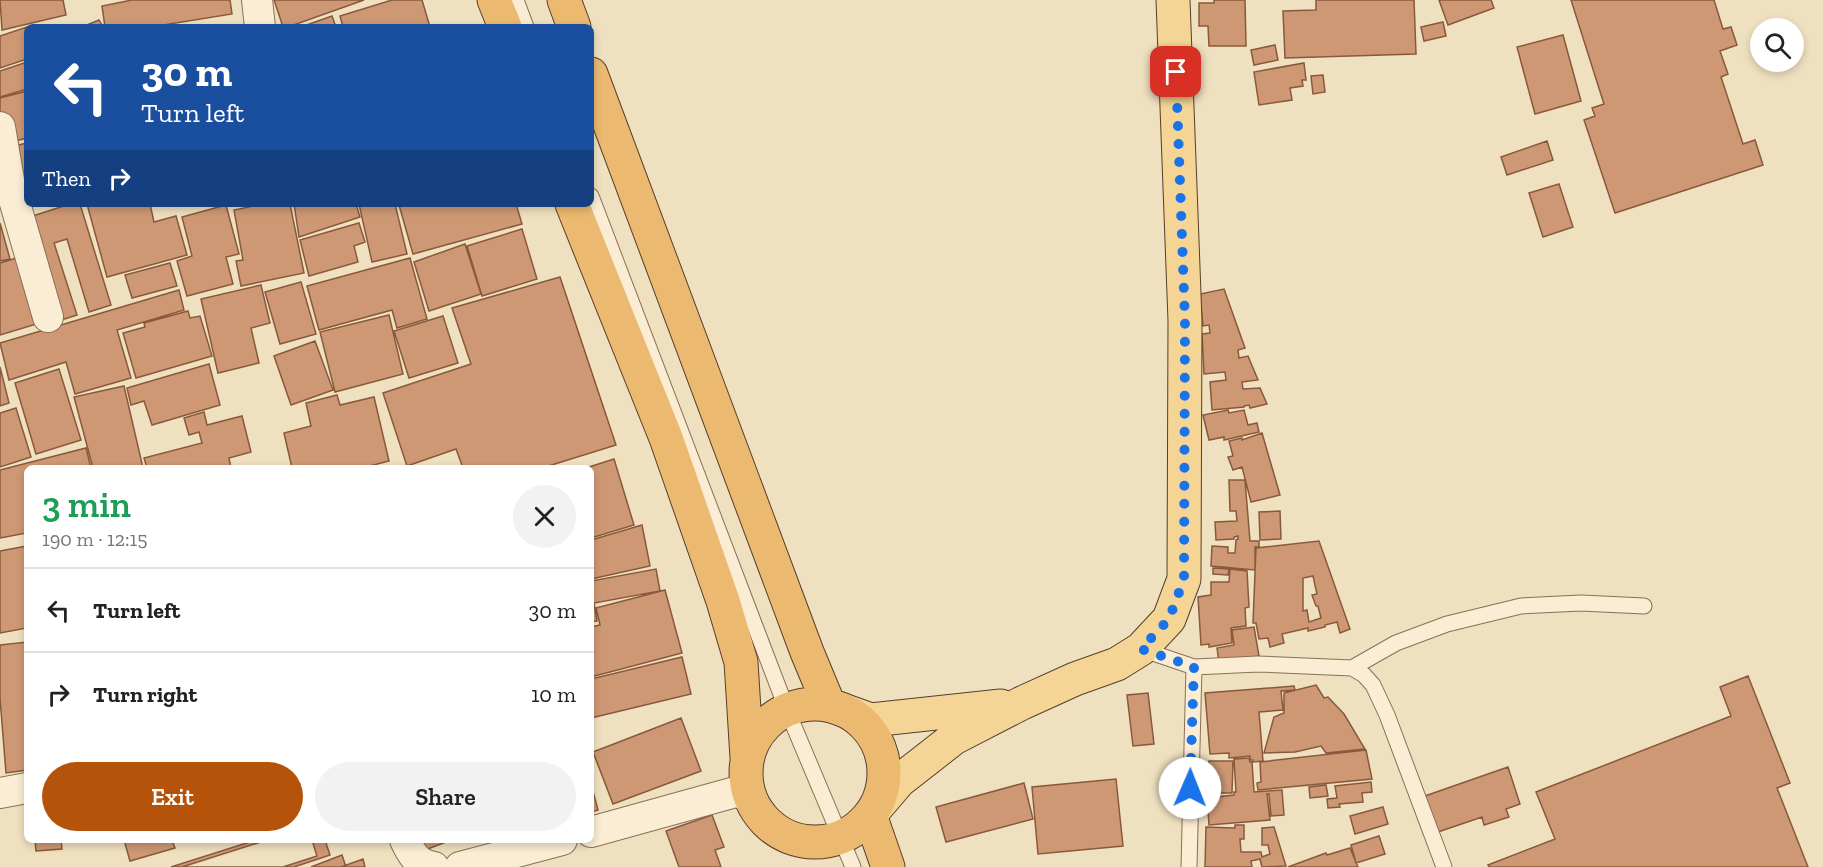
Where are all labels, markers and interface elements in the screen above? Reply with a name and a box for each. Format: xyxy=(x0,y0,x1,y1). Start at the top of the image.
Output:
map controls xyxy=(1750,18,1804,72)
button: search xyxy=(1750,18,1804,72)
text: 30 m xyxy=(141,46,232,97)
pin xyxy=(1150,46,1201,97)
icon: left xyxy=(42,48,120,126)
icon: arrive xyxy=(1159,55,1192,88)
text: Turn left xyxy=(141,97,244,129)
icon: right xyxy=(103,162,136,195)
text: Then xyxy=(42,165,91,192)
text: 3 min xyxy=(42,483,131,526)
button: close xyxy=(513,485,576,548)
text: 190 m · 12:15 xyxy=(42,527,148,551)
icon: left xyxy=(42,594,75,627)
text: Turn left xyxy=(93,597,180,624)
text: 30 m xyxy=(529,597,576,624)
icon: right xyxy=(42,678,75,711)
text: Turn right xyxy=(93,681,197,708)
text: 10 m xyxy=(531,681,576,708)
position arrow xyxy=(1158,756,1222,820)
button: Exit xyxy=(42,762,303,831)
button: Share xyxy=(315,762,576,831)

